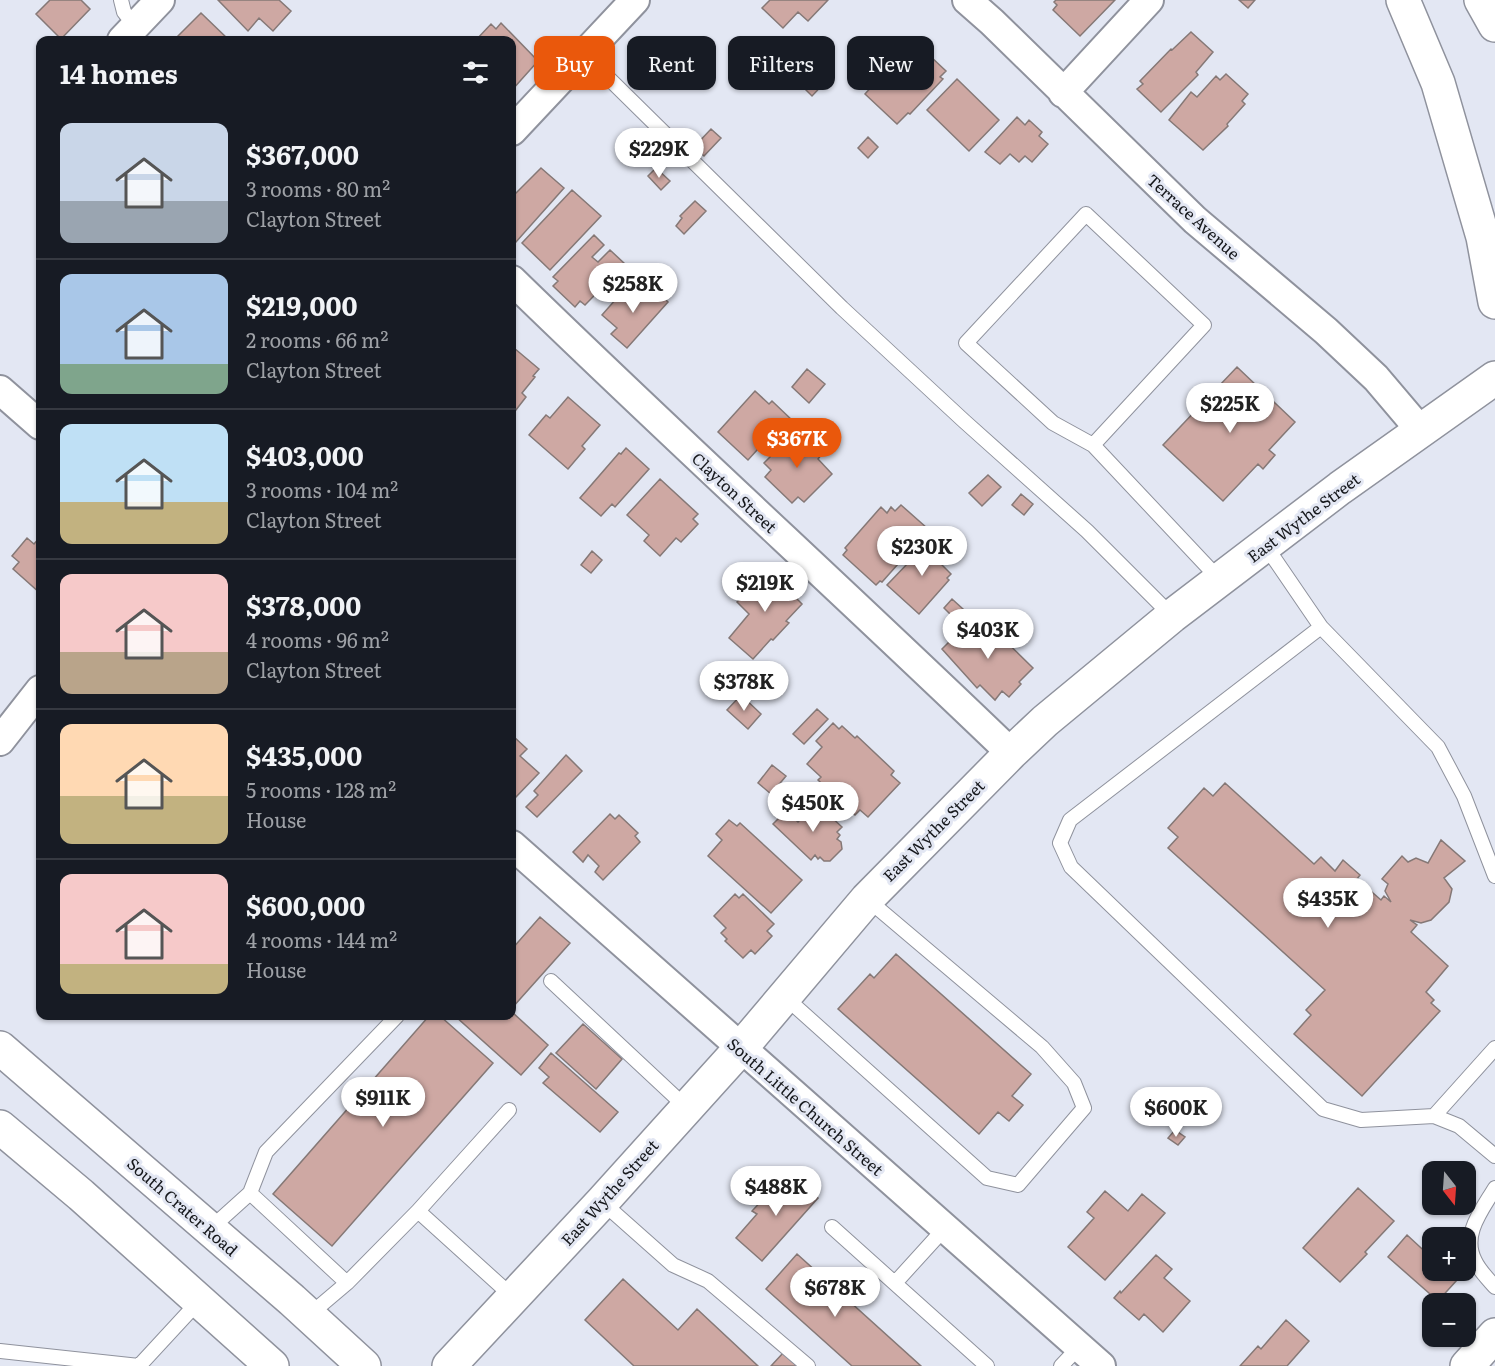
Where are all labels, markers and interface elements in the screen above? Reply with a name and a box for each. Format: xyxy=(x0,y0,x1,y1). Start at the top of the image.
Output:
chip: Buy xyxy=(534,36,615,90)
chip: Rent xyxy=(627,36,716,90)
chip: Filters xyxy=(728,36,835,90)
chip: New xyxy=(847,36,934,90)
text: 14 homes xyxy=(60,53,178,92)
icon: filters xyxy=(459,56,492,89)
pin: $229K xyxy=(617,128,701,179)
text: $229K xyxy=(629,132,689,162)
text: $367,000 xyxy=(246,134,359,173)
icon: home xyxy=(108,147,180,219)
street label: Terrace Avenue xyxy=(1142,168,1246,264)
text: 3 rooms · 80 m² xyxy=(246,173,390,203)
text: Clayton Street xyxy=(246,203,382,233)
pin: $258K xyxy=(591,263,675,314)
text: $258K xyxy=(603,267,663,297)
text: $219,000 xyxy=(246,285,357,324)
icon: home xyxy=(108,298,180,370)
text: 2 rooms · 66 m² xyxy=(246,324,388,354)
text: Clayton Street xyxy=(246,354,382,384)
pin: $225K xyxy=(1188,383,1272,434)
text: $225K xyxy=(1200,387,1260,417)
pin: $367K xyxy=(755,418,839,469)
text: $367K xyxy=(766,422,828,452)
text: $403,000 xyxy=(246,435,364,474)
street label: Clayton Street xyxy=(687,446,783,538)
icon: home xyxy=(108,448,180,520)
street label: East Wythe Street xyxy=(1242,466,1365,567)
text: 3 rooms · 104 m² xyxy=(246,474,398,504)
text: Clayton Street xyxy=(246,504,382,534)
pin: $230K xyxy=(880,526,964,577)
text: $230K xyxy=(891,530,953,560)
pin: $219K xyxy=(723,562,807,613)
text: $219K xyxy=(736,566,794,596)
text: $378,000 xyxy=(246,585,361,624)
icon: home xyxy=(108,598,180,670)
pin: $403K xyxy=(946,609,1030,660)
text: $403K xyxy=(957,613,1019,643)
text: 4 rooms · 96 m² xyxy=(246,624,389,654)
text: Clayton Street xyxy=(246,654,382,684)
pin: $378K xyxy=(702,661,786,712)
text: $378K xyxy=(714,665,774,695)
text: $435,000 xyxy=(246,735,362,774)
icon: home xyxy=(108,748,180,820)
street label: East Wythe Street xyxy=(877,773,990,886)
text: 5 rooms · 128 m² xyxy=(246,774,396,804)
pin: $450K xyxy=(771,782,855,833)
text: $450K xyxy=(782,786,844,816)
text: House xyxy=(246,804,306,834)
pin: $435K xyxy=(1286,878,1370,929)
text: $435K xyxy=(1297,882,1359,912)
text: $600,000 xyxy=(246,885,365,924)
icon: home xyxy=(108,898,180,970)
text: 4 rooms · 144 m² xyxy=(246,924,397,954)
text: House xyxy=(246,954,306,984)
street label: South Little Church Street xyxy=(723,1031,890,1181)
pin: $911K xyxy=(341,1077,425,1128)
text: $911K xyxy=(355,1081,411,1111)
pin: $600K xyxy=(1134,1087,1218,1138)
text: $600K xyxy=(1144,1091,1208,1121)
street label: East Wythe Street xyxy=(555,1133,664,1250)
street label: South Crater Road xyxy=(122,1151,244,1261)
north arrow xyxy=(1422,1161,1476,1215)
map controls xyxy=(1422,1161,1476,1347)
pin: $488K xyxy=(734,1166,818,1217)
text: $488K xyxy=(744,1170,808,1200)
button: + xyxy=(1422,1227,1476,1281)
pin: $678K xyxy=(793,1267,877,1318)
text: $678K xyxy=(804,1271,866,1301)
button: − xyxy=(1422,1293,1476,1347)

